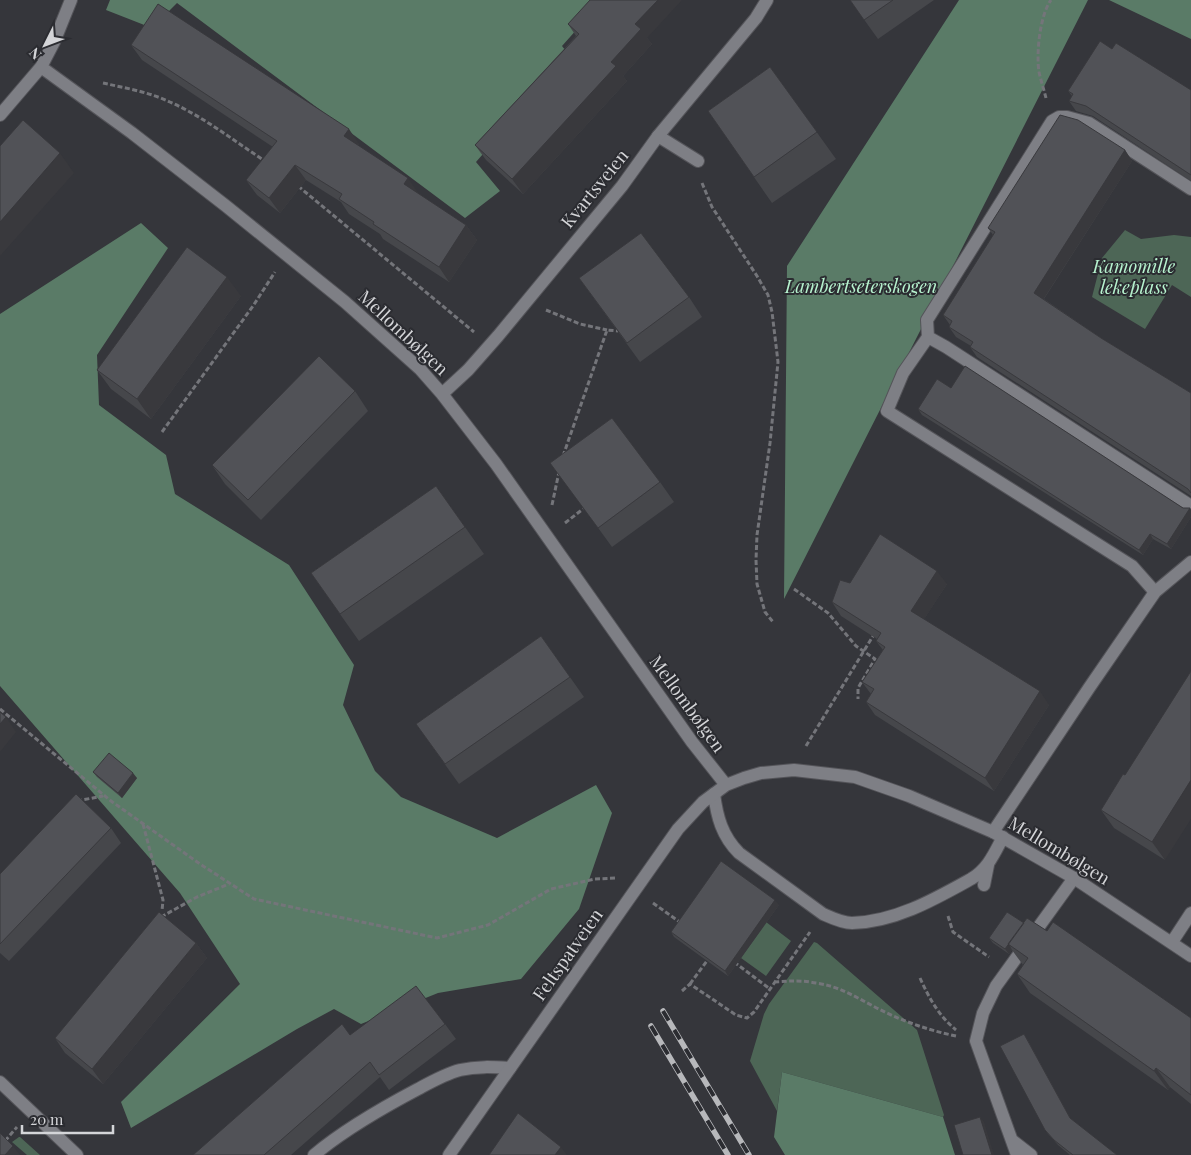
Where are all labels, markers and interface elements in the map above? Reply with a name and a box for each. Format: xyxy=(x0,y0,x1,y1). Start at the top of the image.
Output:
north arrow xyxy=(20,20,70,70)
text: N xyxy=(25,44,45,64)
street label: Kvartsveien xyxy=(555,144,634,233)
park label: Kamomille lekeplass xyxy=(1092,254,1176,299)
park label: Lambertseterskogen xyxy=(784,274,937,298)
street label: Mellombølgen xyxy=(354,284,454,380)
street label: Mellombølgen xyxy=(644,650,731,757)
street label: Mellombølgen xyxy=(1004,810,1115,890)
street label: Feltspatveien xyxy=(527,903,608,1005)
scale bar xyxy=(22,1102,114,1134)
text: 20 m xyxy=(30,1109,64,1129)

